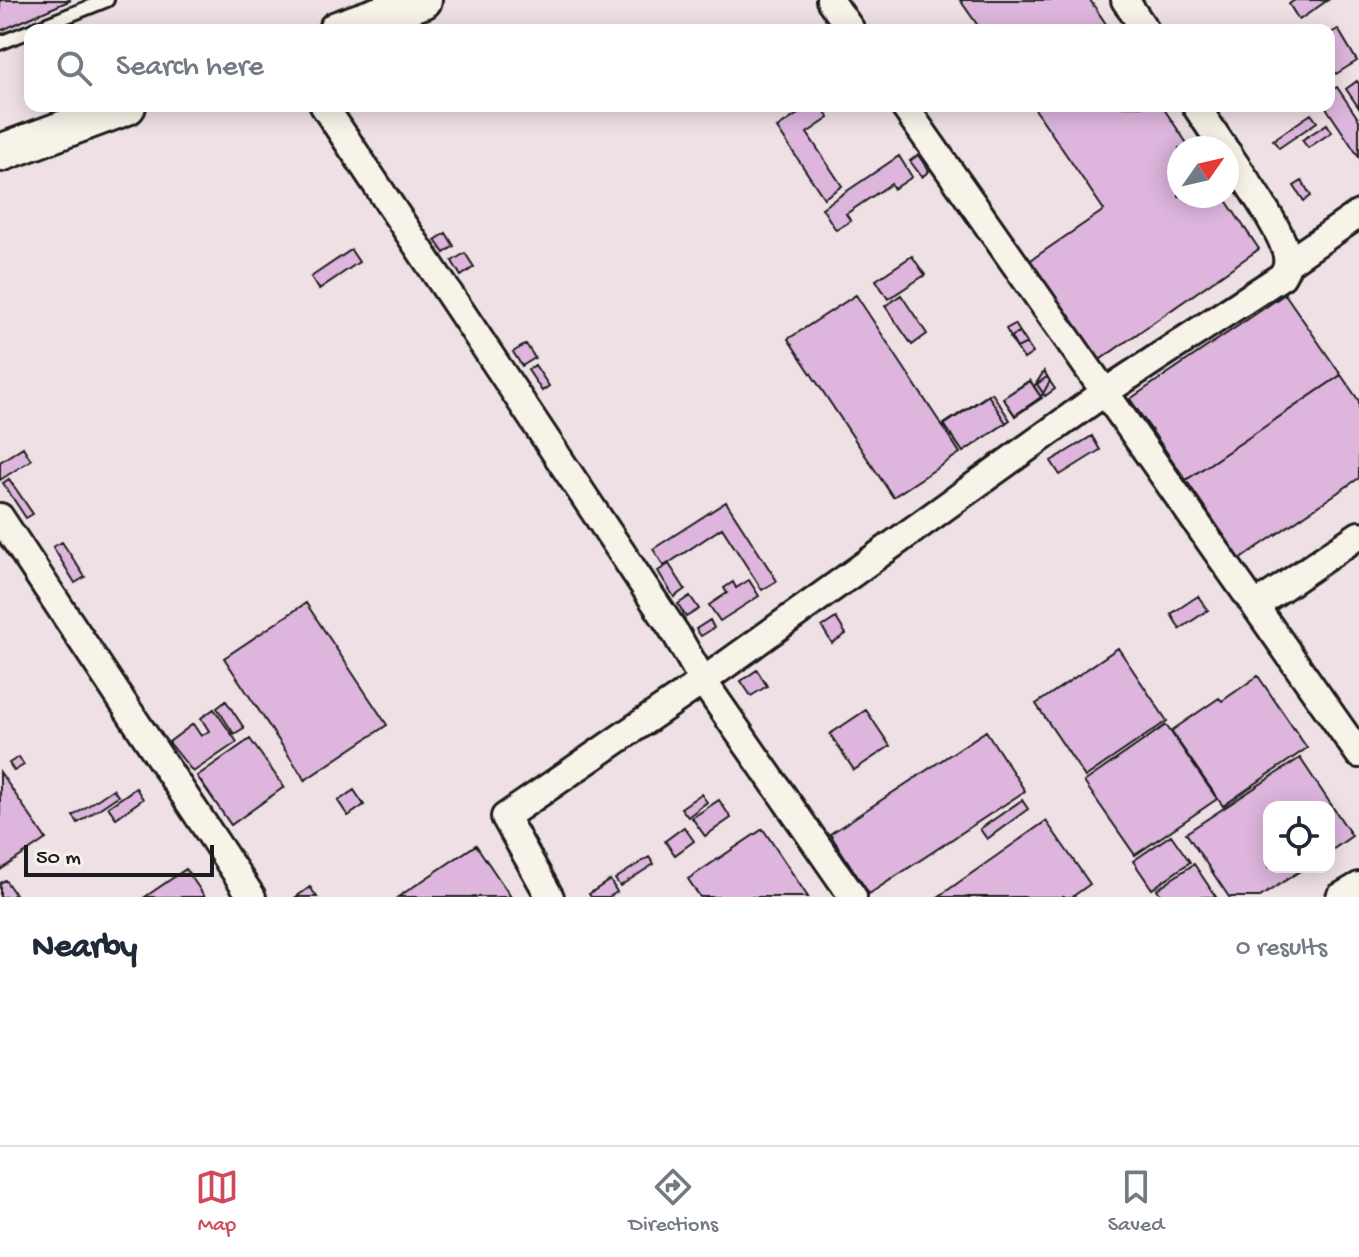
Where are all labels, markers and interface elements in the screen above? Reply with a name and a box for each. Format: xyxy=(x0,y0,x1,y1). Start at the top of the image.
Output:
search box xyxy=(24,24,1335,112)
icon: search xyxy=(52,46,96,90)
text: Search here xyxy=(116,51,264,86)
north arrow xyxy=(1167,136,1239,208)
map controls xyxy=(1263,801,1335,873)
button: locate xyxy=(1263,801,1335,873)
scale bar xyxy=(24,841,214,877)
text: 50 m xyxy=(36,846,81,872)
text: Nearby xyxy=(32,929,137,969)
text: 0 results xyxy=(1236,934,1327,965)
tab: Map xyxy=(195,1165,239,1239)
tab: Directions xyxy=(629,1165,718,1239)
tab: Saved xyxy=(1108,1165,1164,1239)

